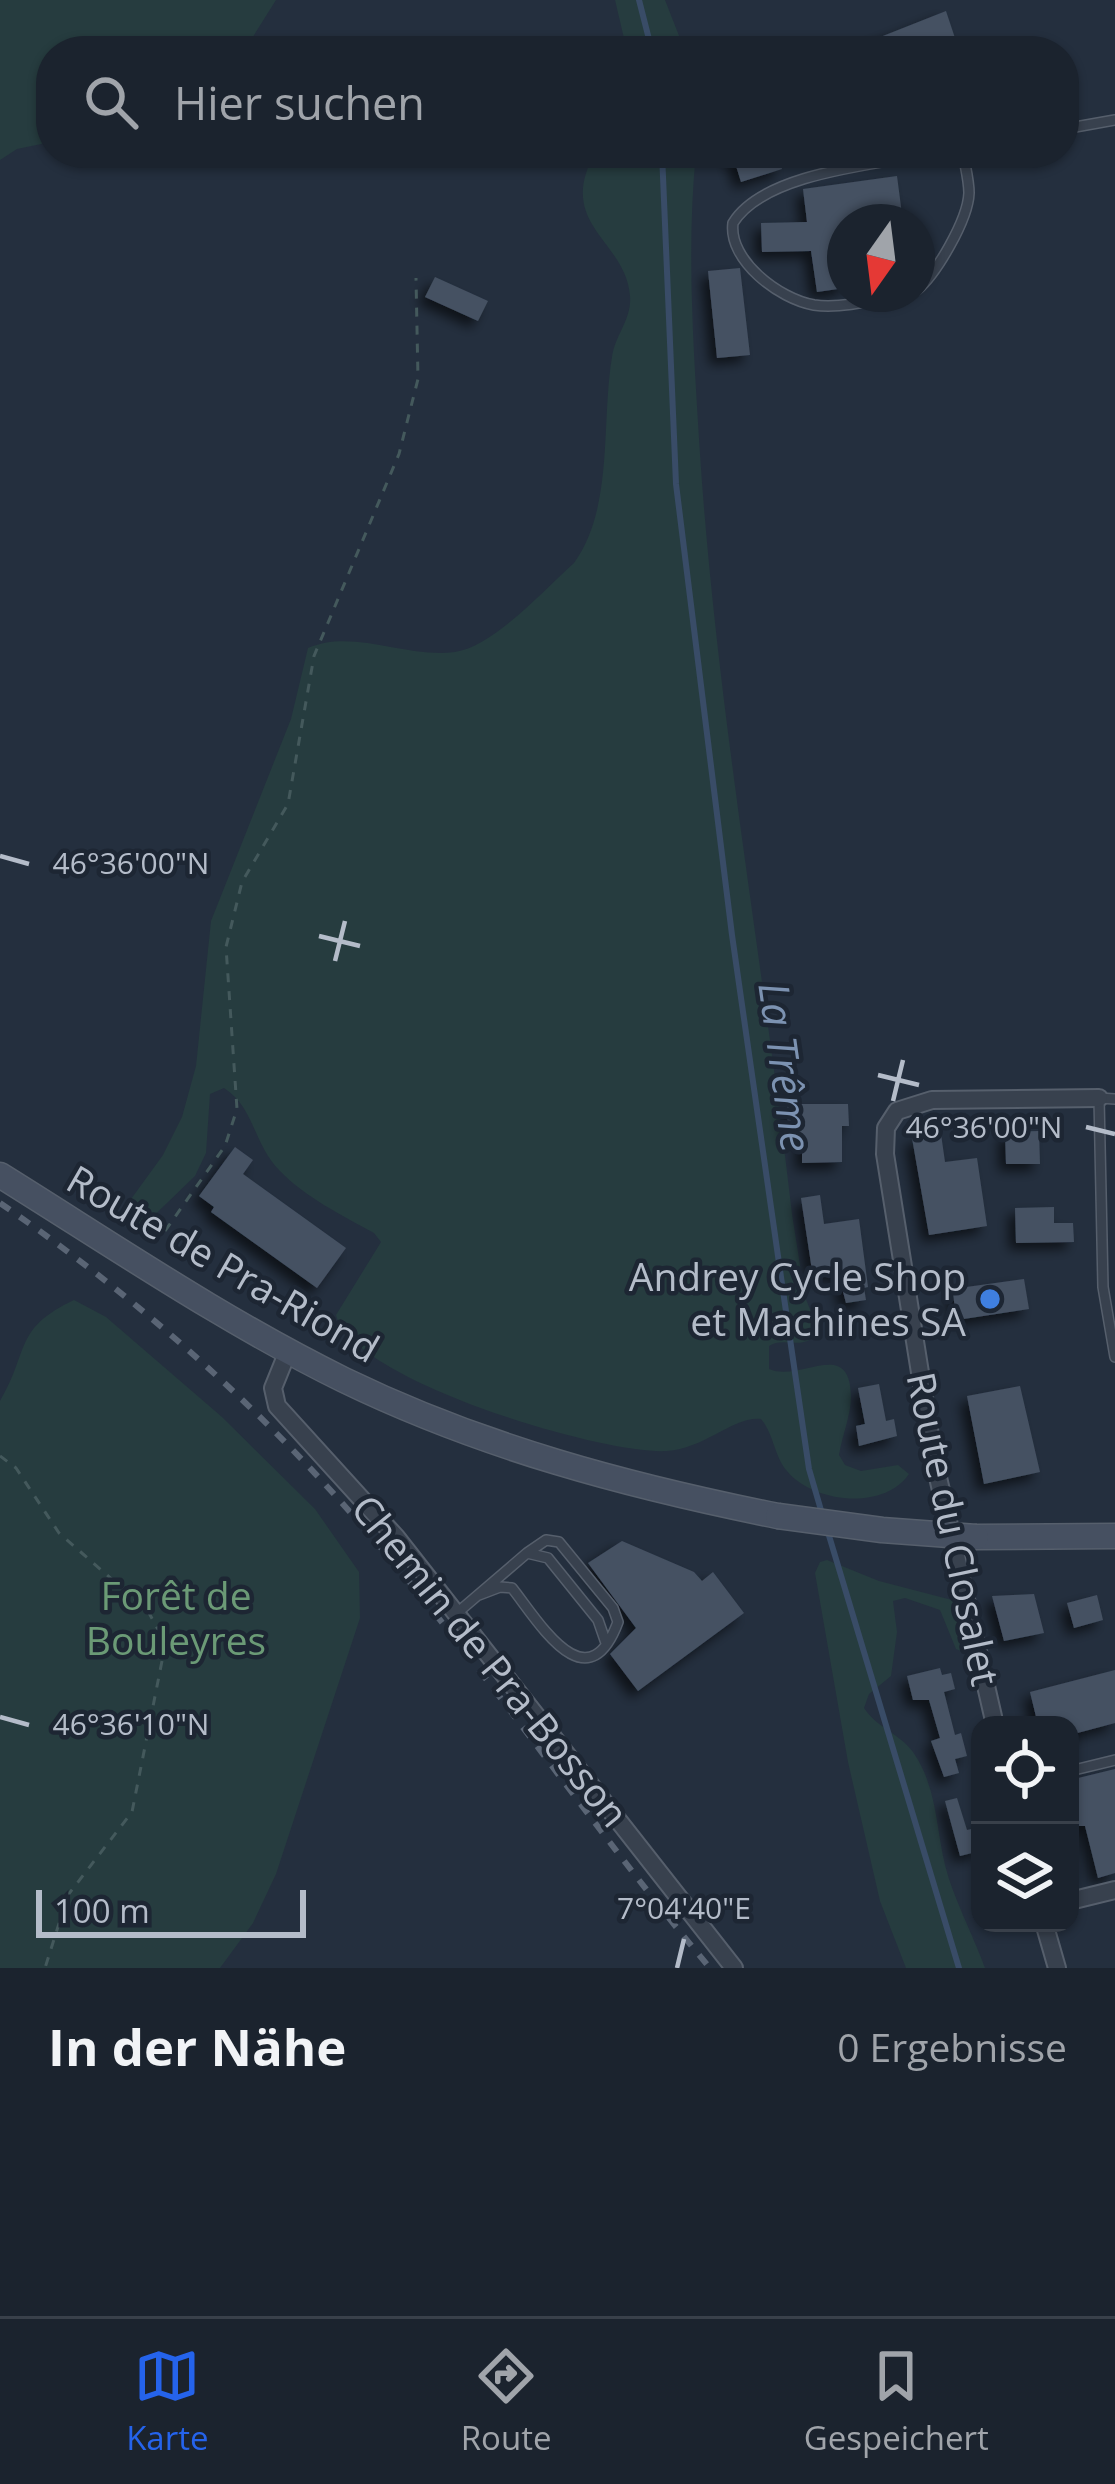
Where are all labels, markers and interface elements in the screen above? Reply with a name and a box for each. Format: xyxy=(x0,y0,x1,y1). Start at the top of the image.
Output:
search box xyxy=(36,36,1079,168)
icon: search xyxy=(78,69,144,135)
text: Hier suchen xyxy=(174,72,425,133)
north arrow xyxy=(827,204,935,312)
text: 46°36'00"N xyxy=(53,842,209,883)
water label: La Trême xyxy=(746,978,827,1155)
text: 46°36'00"N xyxy=(906,1106,1062,1147)
street label: Route de Pra-Riond xyxy=(58,1152,389,1374)
place label: Andrey Cycle Shop et Machines SA xyxy=(629,1249,966,1347)
marker: Andrey Cycle Shop et Machines SA xyxy=(977,1286,1003,1312)
street label: Route du Closalet xyxy=(895,1367,1014,1690)
street label: Chemin de Pra-Bosson xyxy=(341,1483,642,1837)
park label: Forêt de Bouleyres xyxy=(86,1568,266,1666)
text: 46°36'10"N xyxy=(53,1703,209,1744)
map controls xyxy=(971,1716,1079,1932)
button: locate xyxy=(971,1716,1079,1824)
button: layers xyxy=(971,1824,1079,1932)
scale bar xyxy=(36,1884,306,1937)
text: 7°04'40"E xyxy=(617,1887,751,1928)
text: 100 m xyxy=(54,1888,150,1933)
text: In der Nähe xyxy=(48,2011,346,2081)
text: 0 Ergebnisse xyxy=(837,2020,1067,2073)
tab: Karte xyxy=(126,2343,208,2460)
tab: Route xyxy=(461,2343,551,2460)
tab: Gespeichert xyxy=(804,2343,989,2460)

